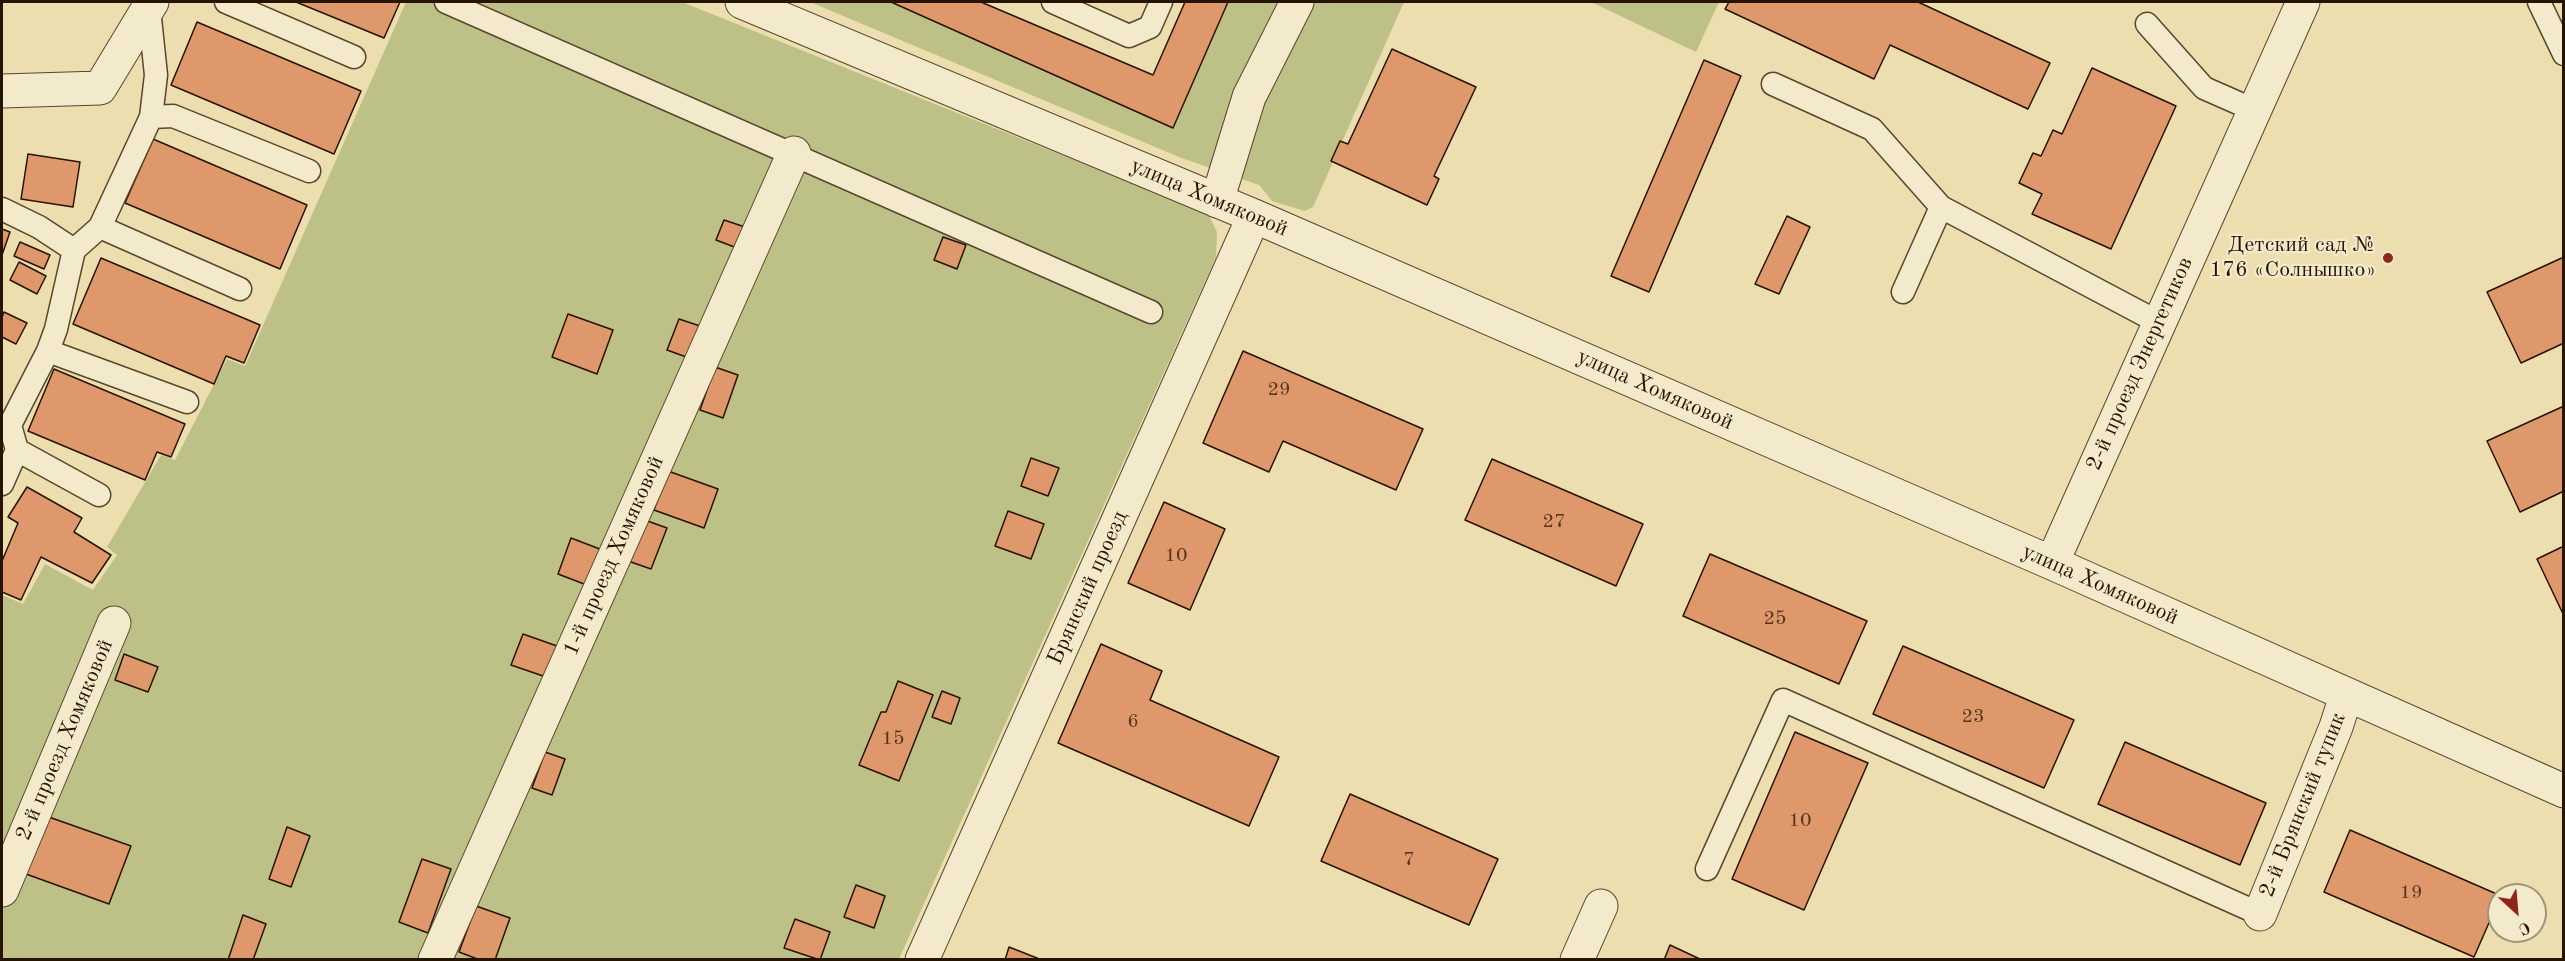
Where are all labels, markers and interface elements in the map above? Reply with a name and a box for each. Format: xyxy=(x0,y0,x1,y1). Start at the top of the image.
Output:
street label: улица Хомяковой xyxy=(1126,153,1292,243)
place label: Детский сад № 176 «Солнышко» xyxy=(2210,232,2376,284)
marker: Детский сад № 176 «Солнышко» xyxy=(2381,251,2395,265)
street label: 2-й проезд Энергетиков xyxy=(2081,253,2199,475)
street label: улица Хомяковой xyxy=(1573,344,1737,436)
house number: 29 xyxy=(1267,378,1291,402)
street label: 1-й проезд Хомяковой xyxy=(558,452,670,660)
street label: Брянский проезд xyxy=(1042,507,1134,669)
house number: 27 xyxy=(1542,510,1566,534)
street label: улица Хомяковой xyxy=(2018,539,2182,631)
house number: 10 xyxy=(1164,544,1188,568)
house number: 25 xyxy=(1763,607,1787,631)
street label: 2-й проезд Хомяковой xyxy=(11,635,119,845)
house number: 23 xyxy=(1961,705,1985,729)
street label: 2-й Брянский тупик xyxy=(2254,709,2352,901)
house number: 6 xyxy=(1127,710,1139,734)
house number: 15 xyxy=(881,727,905,751)
house number: 10 xyxy=(1788,809,1812,833)
house number: 7 xyxy=(1403,848,1415,872)
house number: 19 xyxy=(2399,881,2423,905)
north arrow xyxy=(2487,883,2547,943)
text: С xyxy=(2516,918,2532,937)

